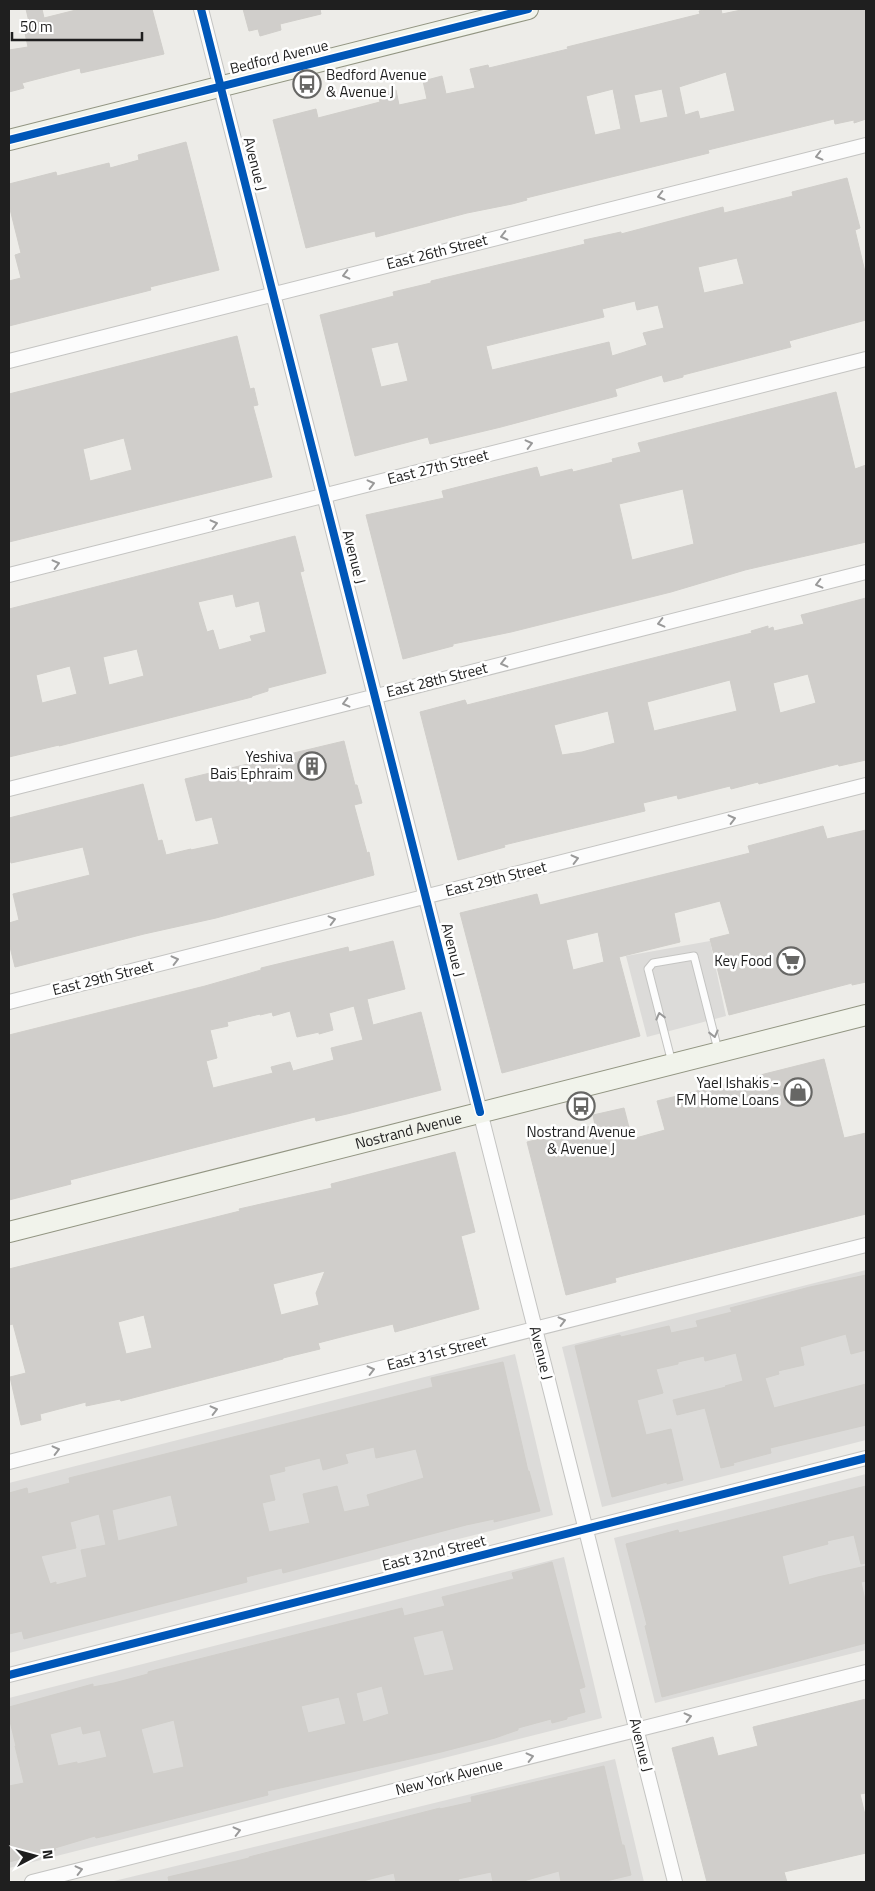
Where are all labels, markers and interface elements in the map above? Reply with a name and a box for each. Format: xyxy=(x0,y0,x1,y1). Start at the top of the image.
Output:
scale bar xyxy=(12,10,142,42)
text: 50 m xyxy=(20,15,53,38)
street label: Bedford Avenue xyxy=(227,33,330,80)
place label: Bedford Avenue & Avenue J xyxy=(326,63,427,103)
bus stop icon: Bedford Avenue & Avenue J xyxy=(292,69,322,99)
street label: Avenue J xyxy=(238,135,273,193)
one-way arrow xyxy=(815,151,823,161)
one-way arrow xyxy=(657,190,666,201)
street label: East 26th Street xyxy=(384,228,491,275)
one-way arrow xyxy=(500,230,508,240)
one-way arrow xyxy=(342,269,351,280)
one-way arrow xyxy=(524,439,533,450)
street label: East 27th Street xyxy=(385,443,492,490)
one-way arrow xyxy=(367,479,376,490)
one-way arrow xyxy=(209,519,218,530)
street label: Avenue J xyxy=(337,528,372,586)
one-way arrow xyxy=(52,559,60,569)
one-way arrow xyxy=(815,578,824,588)
one-way arrow xyxy=(658,618,666,628)
street label: East 28th Street xyxy=(384,656,491,703)
one-way arrow xyxy=(499,657,508,668)
one-way arrow xyxy=(342,697,351,708)
place label: Yeshiva Bais Ephraim xyxy=(210,745,293,785)
building icon: Yeshiva Bais Ephraim xyxy=(297,751,327,781)
one-way arrow xyxy=(728,814,737,825)
one-way arrow xyxy=(570,854,579,865)
street label: East 29th Street xyxy=(443,855,550,902)
one-way arrow xyxy=(328,915,337,926)
street label: Avenue J xyxy=(436,921,471,979)
supermarket icon: Key Food xyxy=(776,946,806,976)
place label: Key Food xyxy=(714,949,772,972)
street label: East 29th Street xyxy=(50,954,157,1001)
one-way arrow xyxy=(170,955,179,966)
one-way arrow xyxy=(655,1012,666,1021)
one-way arrow xyxy=(708,1030,719,1039)
place label: Yael Ishakis - FM Home Loans xyxy=(676,1071,779,1111)
shop icon: Yael Ishakis - FM Home Loans xyxy=(783,1077,813,1107)
bus stop icon: Nostrand Avenue & Avenue J xyxy=(566,1091,596,1121)
street label: Nostrand Avenue xyxy=(353,1106,464,1155)
place label: Nostrand Avenue & Avenue J xyxy=(526,1120,636,1160)
one-way arrow xyxy=(558,1317,566,1327)
street label: Avenue J xyxy=(524,1324,559,1382)
street label: East 31st Street xyxy=(384,1329,490,1376)
one-way arrow xyxy=(367,1365,376,1376)
one-way arrow xyxy=(209,1405,218,1416)
one-way arrow xyxy=(52,1445,60,1456)
street label: East 32nd Street xyxy=(380,1528,489,1577)
one-way arrow xyxy=(683,1712,692,1723)
street label: Avenue J xyxy=(624,1716,659,1774)
street label: New York Avenue xyxy=(393,1752,505,1801)
one-way arrow xyxy=(526,1752,534,1762)
one-way arrow xyxy=(232,1826,240,1836)
north arrow xyxy=(10,1831,60,1881)
text: N xyxy=(37,1849,59,1861)
one-way arrow xyxy=(75,1865,84,1876)

